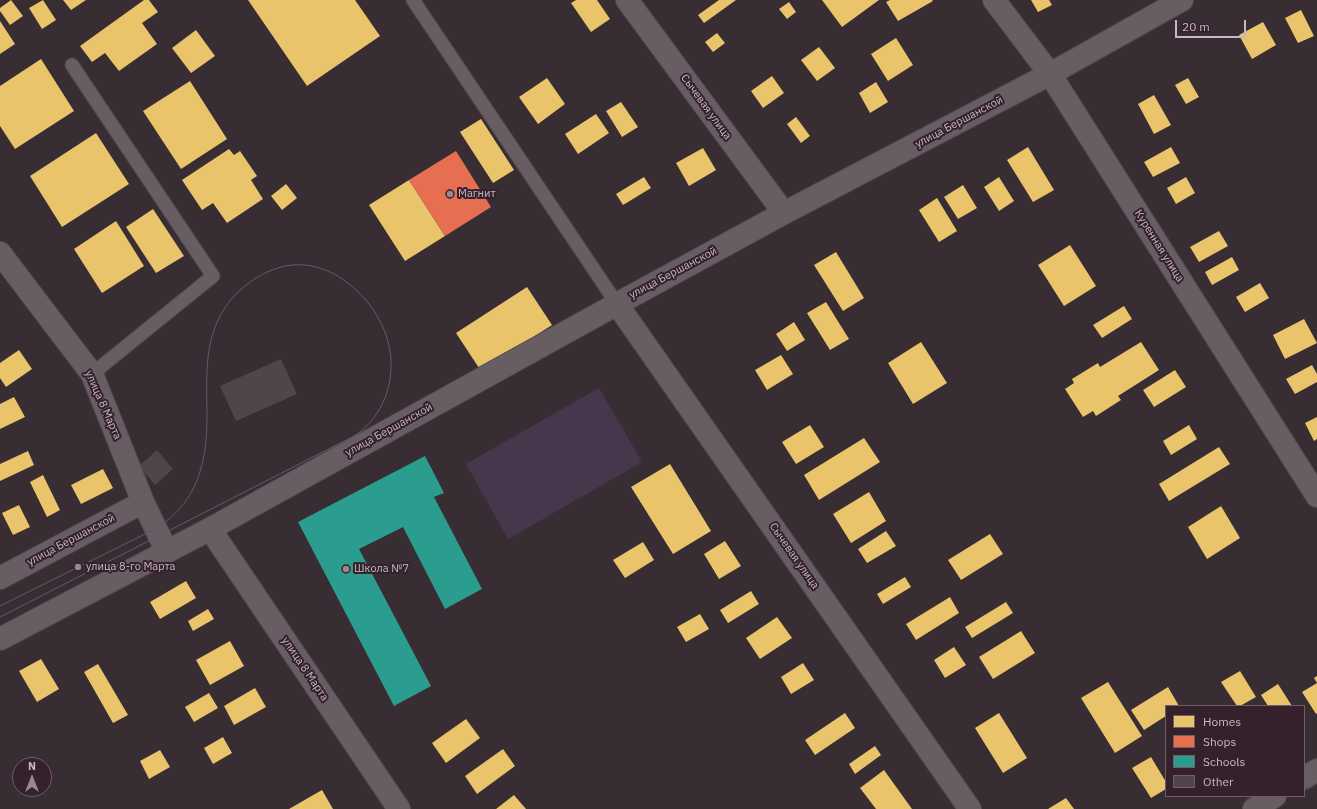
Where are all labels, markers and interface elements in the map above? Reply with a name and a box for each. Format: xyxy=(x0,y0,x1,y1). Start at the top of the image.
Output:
scale bar xyxy=(1177,12,1248,38)
text: 20 m xyxy=(1182,19,1210,34)
street label: Сычевая улица xyxy=(678,72,734,142)
street label: улица Бершанской xyxy=(913,93,1005,151)
place label: Магнит xyxy=(458,187,496,201)
marker: Магнит xyxy=(445,189,455,199)
street label: Куренная улица xyxy=(1131,207,1187,285)
street label: улица Бершанской xyxy=(627,244,719,302)
street label: улица 8 Марта xyxy=(82,368,124,442)
street label: улица Бершанской xyxy=(343,401,435,459)
street label: улица Бершанской xyxy=(25,511,117,569)
street label: Сычевая улица xyxy=(766,520,822,592)
place label: улица 8-го Марта xyxy=(86,560,175,574)
marker: улица 8-го Марта xyxy=(73,562,83,572)
place label: Школа №7 xyxy=(354,562,409,576)
marker: Школа №7 xyxy=(341,564,351,574)
street label: улица 8 Марта xyxy=(279,635,331,703)
legend xyxy=(1165,705,1305,797)
text: Homes xyxy=(1203,714,1241,729)
text: Shops xyxy=(1203,734,1236,749)
text: Schools xyxy=(1203,754,1245,769)
north arrow xyxy=(12,757,52,797)
text: N xyxy=(28,759,36,773)
text: Other xyxy=(1203,774,1234,789)

